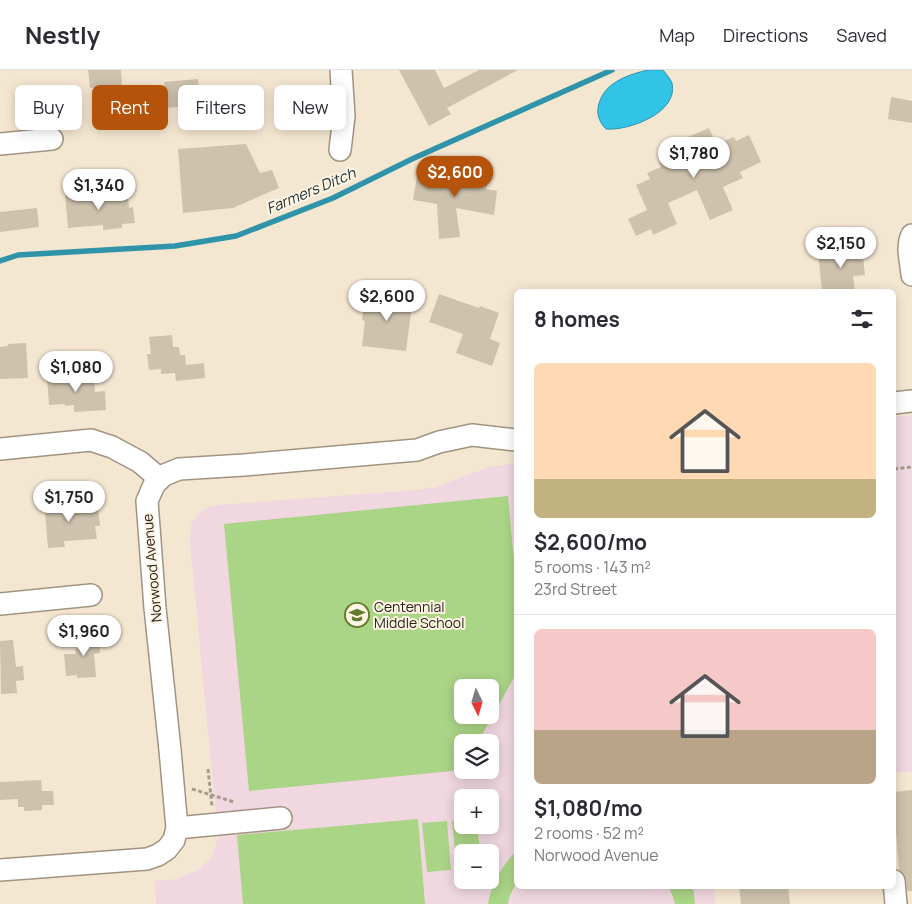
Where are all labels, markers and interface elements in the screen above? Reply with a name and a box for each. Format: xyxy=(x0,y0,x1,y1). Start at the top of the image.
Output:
text: Nestly xyxy=(25,18,100,51)
text: Map xyxy=(659,23,695,47)
text: Directions xyxy=(723,23,808,47)
text: Saved xyxy=(836,23,887,47)
chip: Buy xyxy=(15,85,82,130)
chip: Rent xyxy=(92,85,168,130)
chip: Filters xyxy=(178,85,264,130)
chip: New xyxy=(274,85,346,130)
pin: $1,780 xyxy=(653,136,735,179)
text: $1,780 xyxy=(669,142,719,164)
pin: $2,600 xyxy=(414,156,496,198)
text: $2,600 xyxy=(427,161,483,183)
water label: Farmers Ditch xyxy=(263,162,360,219)
pin: $1,340 xyxy=(58,168,140,211)
text: $1,340 xyxy=(74,174,124,196)
pin: $2,150 xyxy=(800,226,882,269)
text: $2,150 xyxy=(816,232,866,254)
pin: $2,600 xyxy=(346,280,428,322)
text: $2,600 xyxy=(359,285,415,307)
text: 8 homes xyxy=(534,305,620,333)
icon: filters xyxy=(848,305,876,333)
pin: $1,080 xyxy=(35,350,117,393)
text: $1,080 xyxy=(50,356,102,378)
icon: home xyxy=(660,396,750,486)
pin: $1,750 xyxy=(28,480,110,523)
text: $1,750 xyxy=(44,486,94,508)
street label: Norwood Avenue xyxy=(137,513,166,623)
text: $2,600/mo xyxy=(534,528,647,556)
text: 5 rooms · 143 m² xyxy=(534,556,651,578)
text: 23rd Street xyxy=(534,578,617,600)
place label: Centennial Middle School xyxy=(374,597,464,632)
school or university icon: Centennial Middle School xyxy=(344,602,370,628)
pin: $1,960 xyxy=(43,614,125,657)
text: $1,960 xyxy=(58,620,110,642)
icon: home xyxy=(660,661,750,751)
north arrow xyxy=(454,679,499,724)
map controls xyxy=(454,679,499,889)
button: layers xyxy=(454,734,499,779)
button: + xyxy=(454,789,499,834)
text: $1,080/mo xyxy=(534,794,643,822)
text: 2 rooms · 52 m² xyxy=(534,822,644,844)
button: − xyxy=(454,844,499,889)
text: Norwood Avenue xyxy=(534,844,659,866)

